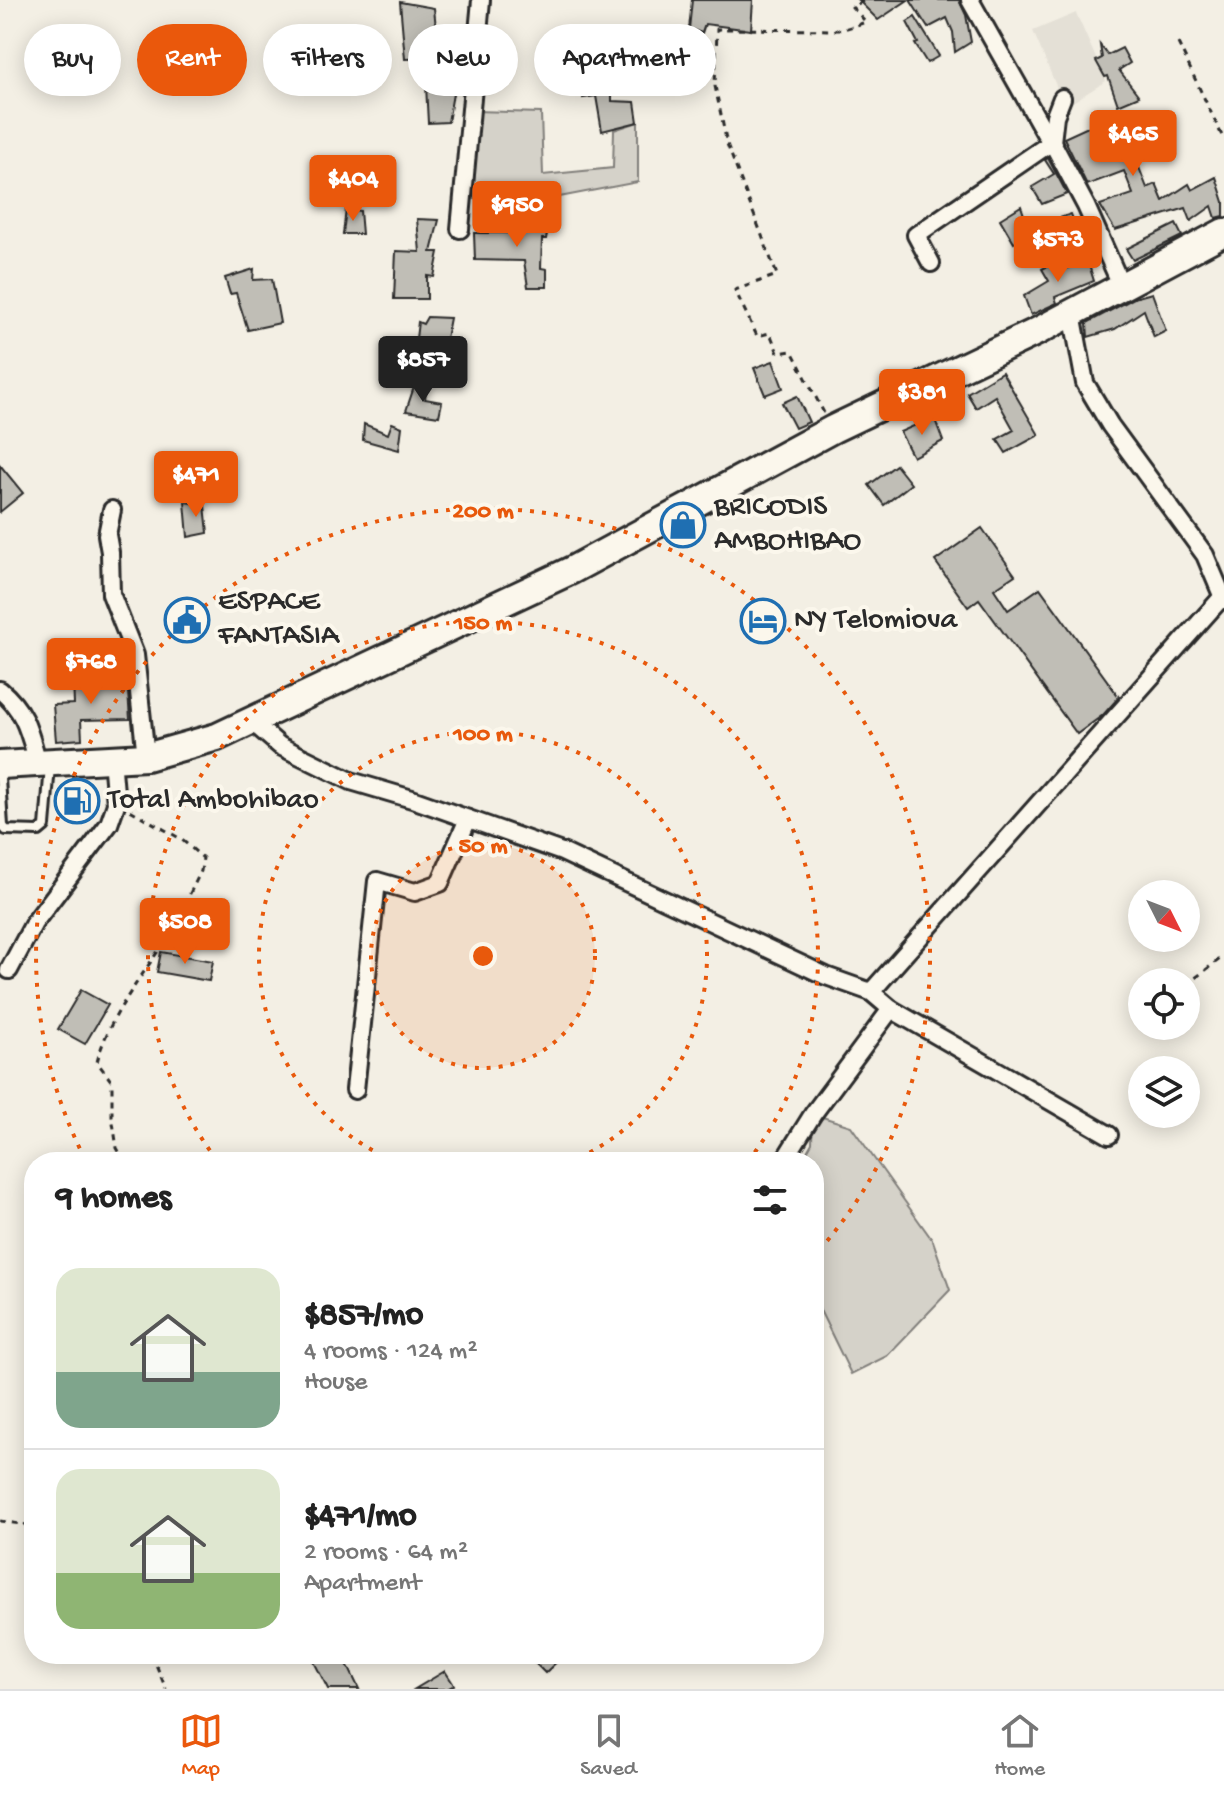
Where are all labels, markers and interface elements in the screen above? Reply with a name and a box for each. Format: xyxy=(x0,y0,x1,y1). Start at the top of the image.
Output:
chip: Buy xyxy=(24,24,121,96)
chip: Rent xyxy=(137,24,247,96)
chip: Filters xyxy=(263,24,392,96)
chip: New xyxy=(408,24,518,96)
chip: Apartment xyxy=(534,24,716,96)
pin: $465 xyxy=(1086,110,1180,178)
text: $465 xyxy=(1108,120,1158,151)
pin: $404 xyxy=(306,155,400,223)
text: $404 xyxy=(327,165,379,196)
pin: $950 xyxy=(470,181,564,249)
text: $950 xyxy=(490,191,544,222)
pin: $573 xyxy=(1011,216,1105,284)
text: $573 xyxy=(1032,226,1084,257)
pin: $857 xyxy=(376,336,470,404)
text: $857 xyxy=(396,346,450,377)
pin: $381 xyxy=(875,369,969,437)
text: $381 xyxy=(897,379,947,410)
pin: $471 xyxy=(149,451,243,519)
text: $471 xyxy=(172,461,220,492)
place label: BRICODIS AMBOHIBAO xyxy=(713,491,861,560)
text: 200 m xyxy=(452,498,514,527)
shop icon: BRICODIS AMBOHIBAO xyxy=(659,501,707,549)
place label: ESPACE FANTASIA xyxy=(217,586,340,655)
public building icon: ESPACE FANTASIA xyxy=(163,596,211,644)
hotel icon: NY Telomiova xyxy=(739,597,787,645)
place label: NY Telomiova xyxy=(794,604,958,639)
text: 150 m xyxy=(453,610,512,639)
pin: $768 xyxy=(44,638,138,706)
text: $768 xyxy=(65,648,117,679)
text: 100 m xyxy=(452,721,513,750)
fuel station icon: Total Ambohibao xyxy=(53,777,101,825)
place label: Total Ambohibao xyxy=(106,784,319,819)
text: 50 m xyxy=(459,833,507,862)
north arrow xyxy=(1128,880,1200,952)
map controls xyxy=(1128,880,1200,1128)
pin: $508 xyxy=(138,898,232,966)
text: $508 xyxy=(158,908,212,939)
centre of rings xyxy=(469,942,497,970)
button: locate xyxy=(1128,968,1200,1040)
button: layers xyxy=(1128,1056,1200,1128)
icon: filters xyxy=(748,1178,792,1222)
text: 9 homes xyxy=(56,1180,171,1220)
text: $857/mo xyxy=(304,1297,423,1337)
icon: home xyxy=(120,1300,216,1396)
text: 4 rooms · 124 m² xyxy=(304,1337,478,1368)
text: House xyxy=(304,1368,368,1399)
text: $471/mo xyxy=(304,1498,417,1538)
icon: home xyxy=(120,1501,216,1597)
text: 2 rooms · 64 m² xyxy=(304,1538,468,1569)
text: Apartment xyxy=(304,1569,421,1600)
tab: Map xyxy=(179,1709,223,1783)
tab: Saved xyxy=(580,1709,637,1783)
tab: Home xyxy=(994,1709,1045,1783)

